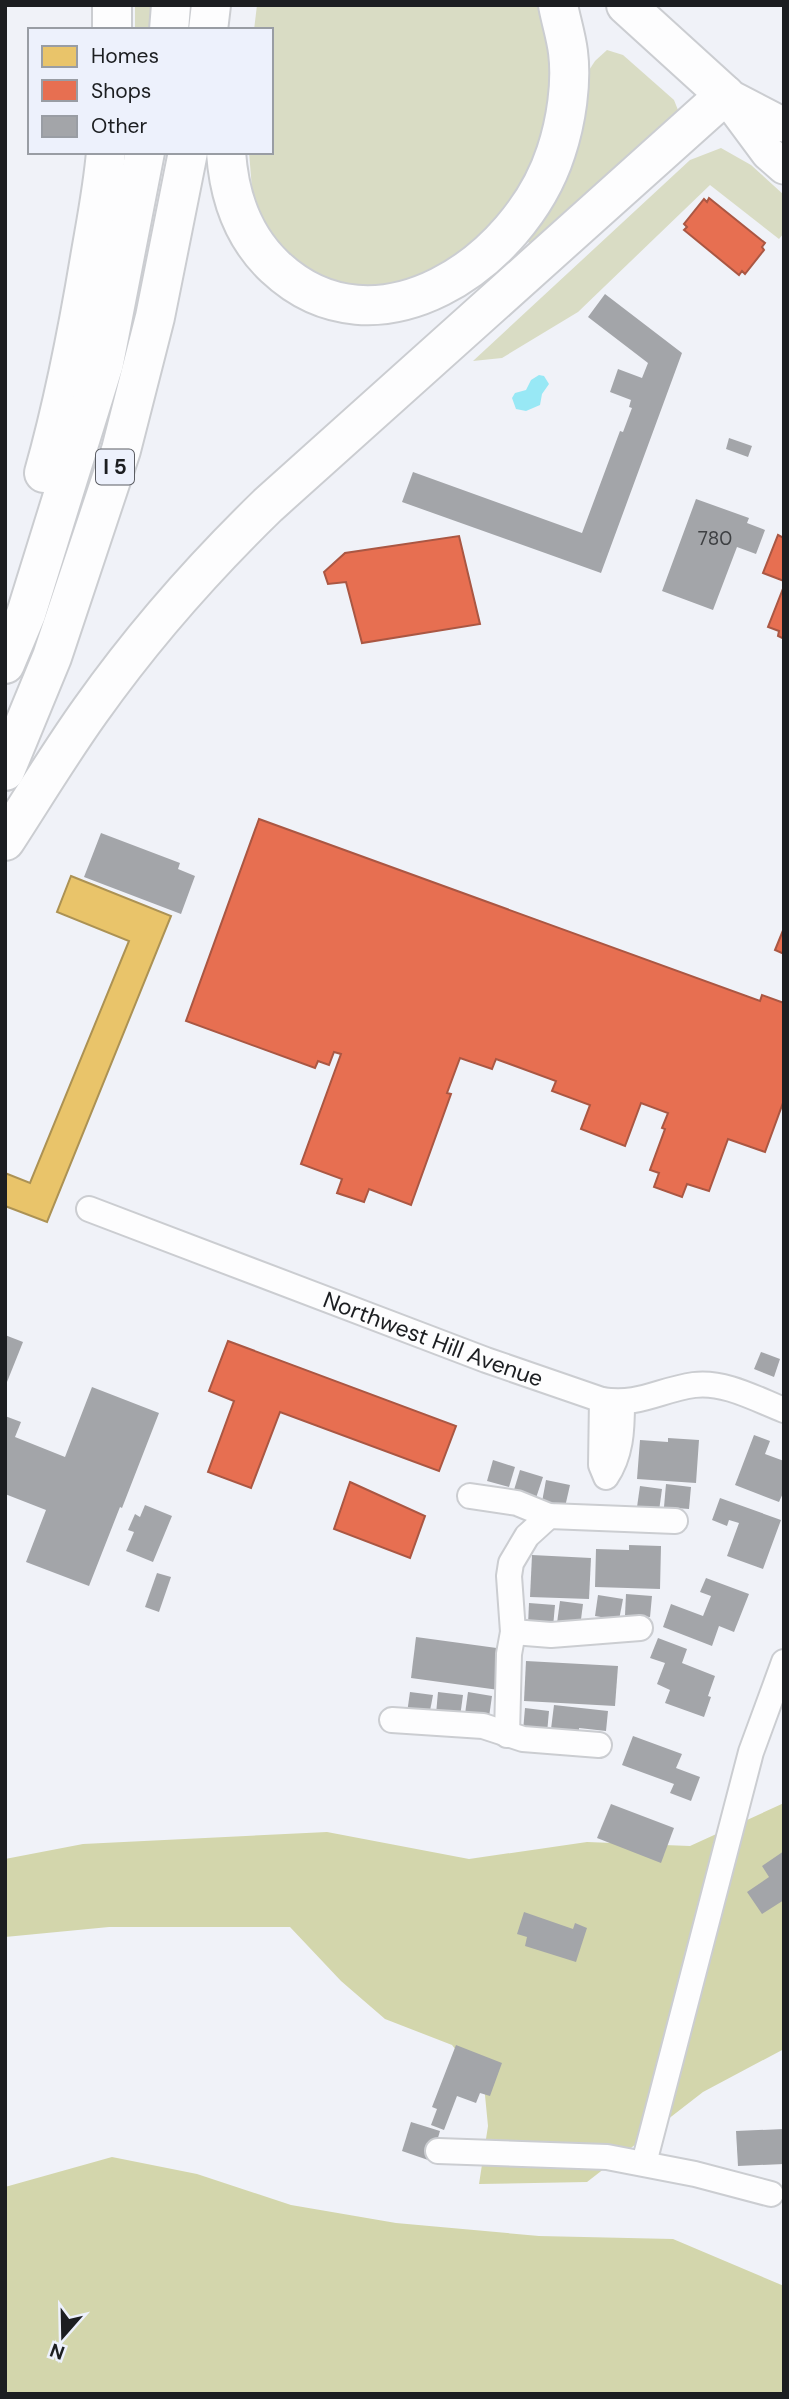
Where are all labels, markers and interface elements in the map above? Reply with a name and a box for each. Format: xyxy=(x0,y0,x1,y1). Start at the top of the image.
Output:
legend xyxy=(28,28,273,154)
text: Homes xyxy=(91,42,159,70)
text: Shops xyxy=(91,77,151,105)
text: Other xyxy=(91,112,147,140)
road number: I 5 xyxy=(96,449,134,484)
house number: 780 xyxy=(698,526,732,551)
street label: Northwest Hill Avenue xyxy=(319,1284,547,1394)
north arrow xyxy=(28,2301,98,2371)
text: N xyxy=(47,2337,68,2366)

